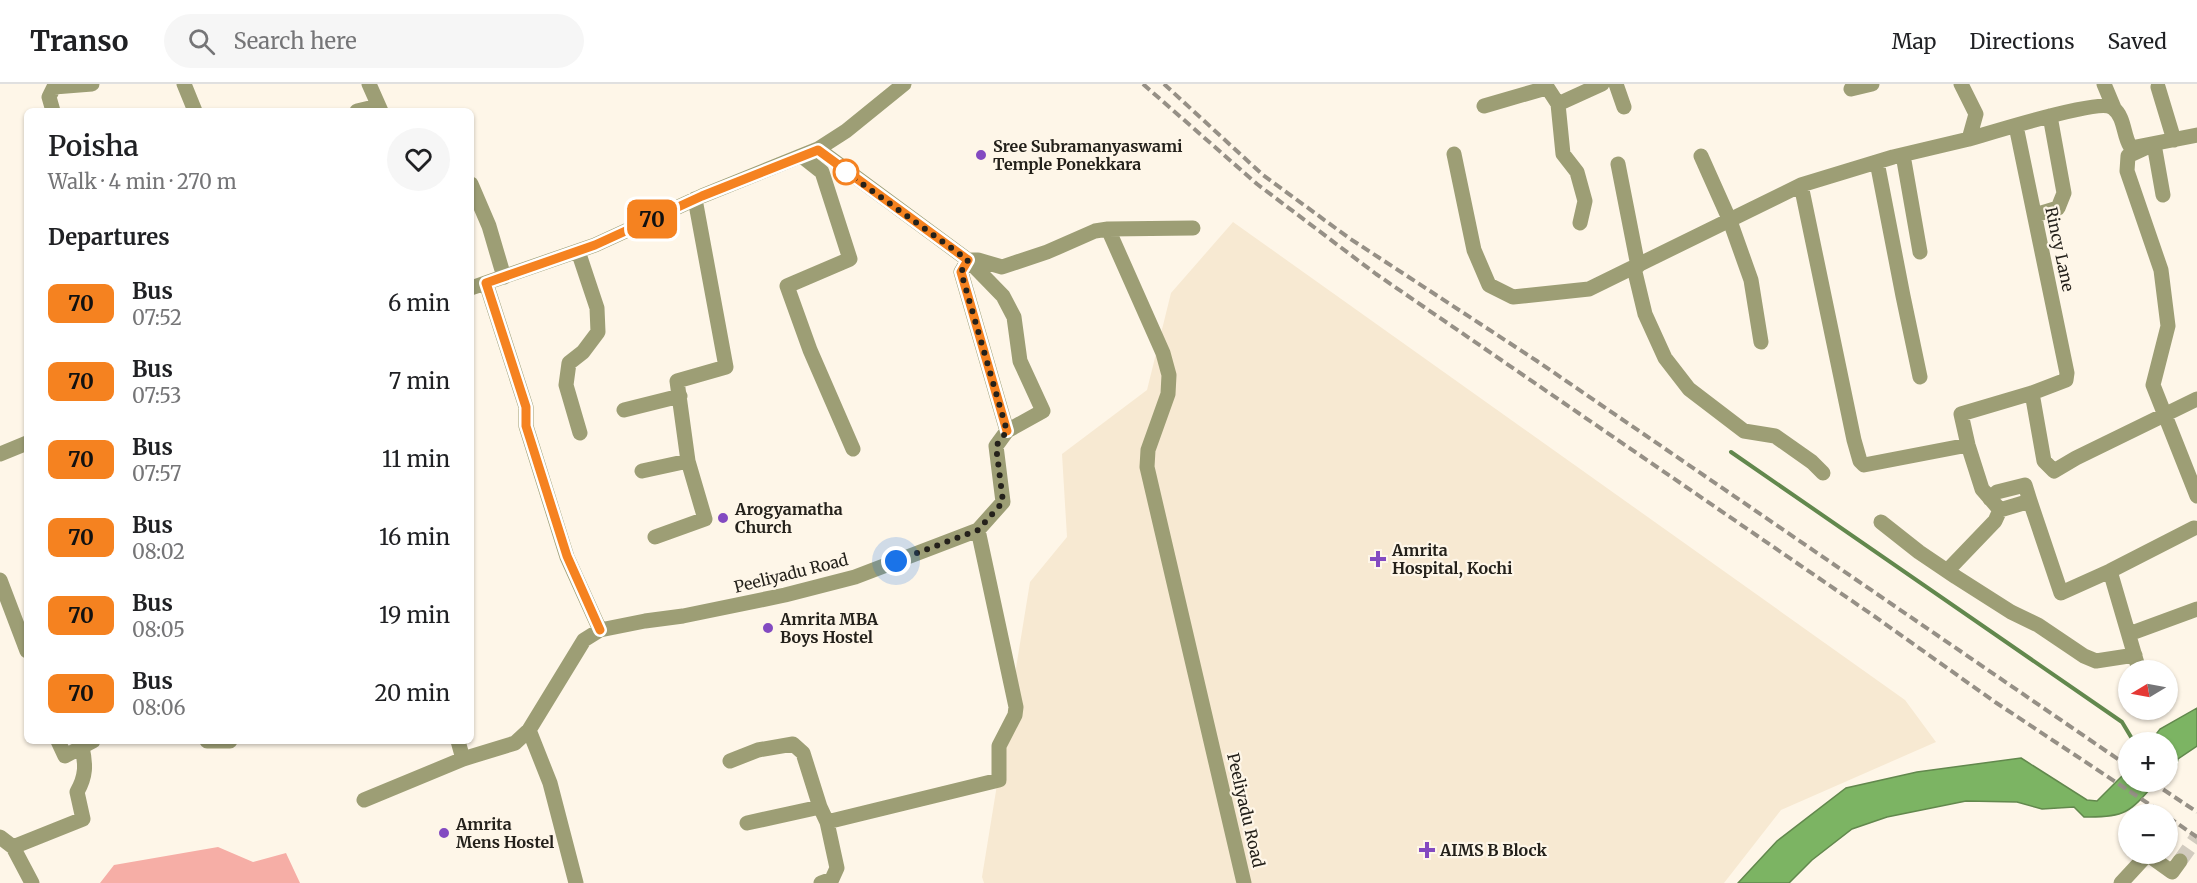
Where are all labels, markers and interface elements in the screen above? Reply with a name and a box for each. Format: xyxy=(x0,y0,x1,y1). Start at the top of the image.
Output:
search box xyxy=(164,14,584,68)
text: Transo xyxy=(30,23,128,59)
icon: search xyxy=(185,25,218,58)
text: Search here xyxy=(233,27,357,55)
text: Map xyxy=(1892,28,1936,55)
text: Directions xyxy=(1969,28,2074,55)
text: Saved xyxy=(2107,28,2167,55)
text: Poisha xyxy=(48,128,139,164)
button: heart xyxy=(387,128,450,191)
place label: Sree Subramanyaswami Temple Ponekkara xyxy=(993,136,1183,174)
marker: Sree Subramanyaswami Temple Ponekkara xyxy=(974,148,988,162)
unlabelled marker xyxy=(833,159,859,185)
text: Walk · 4 min · 270 m xyxy=(48,169,237,194)
line badge: 70 xyxy=(625,200,679,238)
street label: Rincy Lane xyxy=(2041,205,2079,293)
text: 70 xyxy=(639,206,665,233)
text: Departures xyxy=(48,223,170,251)
text: Bus xyxy=(132,277,173,305)
text: 6 min xyxy=(388,289,450,317)
text: 70 xyxy=(68,290,94,317)
text: 07:52 xyxy=(132,305,182,330)
text: Bus xyxy=(132,355,173,383)
text: 7 min xyxy=(389,367,450,395)
text: 70 xyxy=(68,368,94,395)
text: 07:53 xyxy=(132,383,181,408)
text: Bus xyxy=(132,433,173,461)
text: 11 min xyxy=(382,445,450,473)
text: 70 xyxy=(68,446,94,473)
text: 07:57 xyxy=(132,461,182,486)
place label: Arogyamatha Church xyxy=(734,499,843,537)
text: Bus xyxy=(132,511,173,539)
marker: Arogyamatha Church xyxy=(716,511,730,525)
text: 16 min xyxy=(379,523,450,551)
text: 70 xyxy=(68,524,94,551)
text: 08:02 xyxy=(132,539,185,564)
place label: Amrita Hospital, Kochi xyxy=(1391,540,1513,579)
your location xyxy=(881,546,911,576)
street label: Peeliyadu Road xyxy=(732,549,850,597)
marker: Amrita Hospital, Kochi xyxy=(1369,550,1387,568)
text: Bus xyxy=(132,589,173,617)
text: 19 min xyxy=(379,601,450,629)
text: 70 xyxy=(68,602,94,629)
place label: Amrita MBA Boys Hostel xyxy=(779,609,879,647)
text: 08:05 xyxy=(132,617,185,642)
marker: Amrita MBA Boys Hostel xyxy=(761,621,775,635)
north arrow xyxy=(2118,660,2178,720)
map controls xyxy=(2118,660,2178,864)
text: Bus xyxy=(132,667,173,695)
text: 20 min xyxy=(374,679,450,707)
text: 70 xyxy=(68,680,94,707)
text: 08:06 xyxy=(132,695,186,720)
button: + xyxy=(2118,732,2178,792)
street label: Peeliyadu Road xyxy=(1223,751,1269,870)
button: − xyxy=(2118,804,2178,864)
place label: Amrita Mens Hostel xyxy=(455,814,554,852)
marker: Amrita Mens Hostel xyxy=(437,826,451,840)
place label: AIMS B Block xyxy=(1439,840,1548,860)
marker: AIMS B Block xyxy=(1418,841,1436,859)

